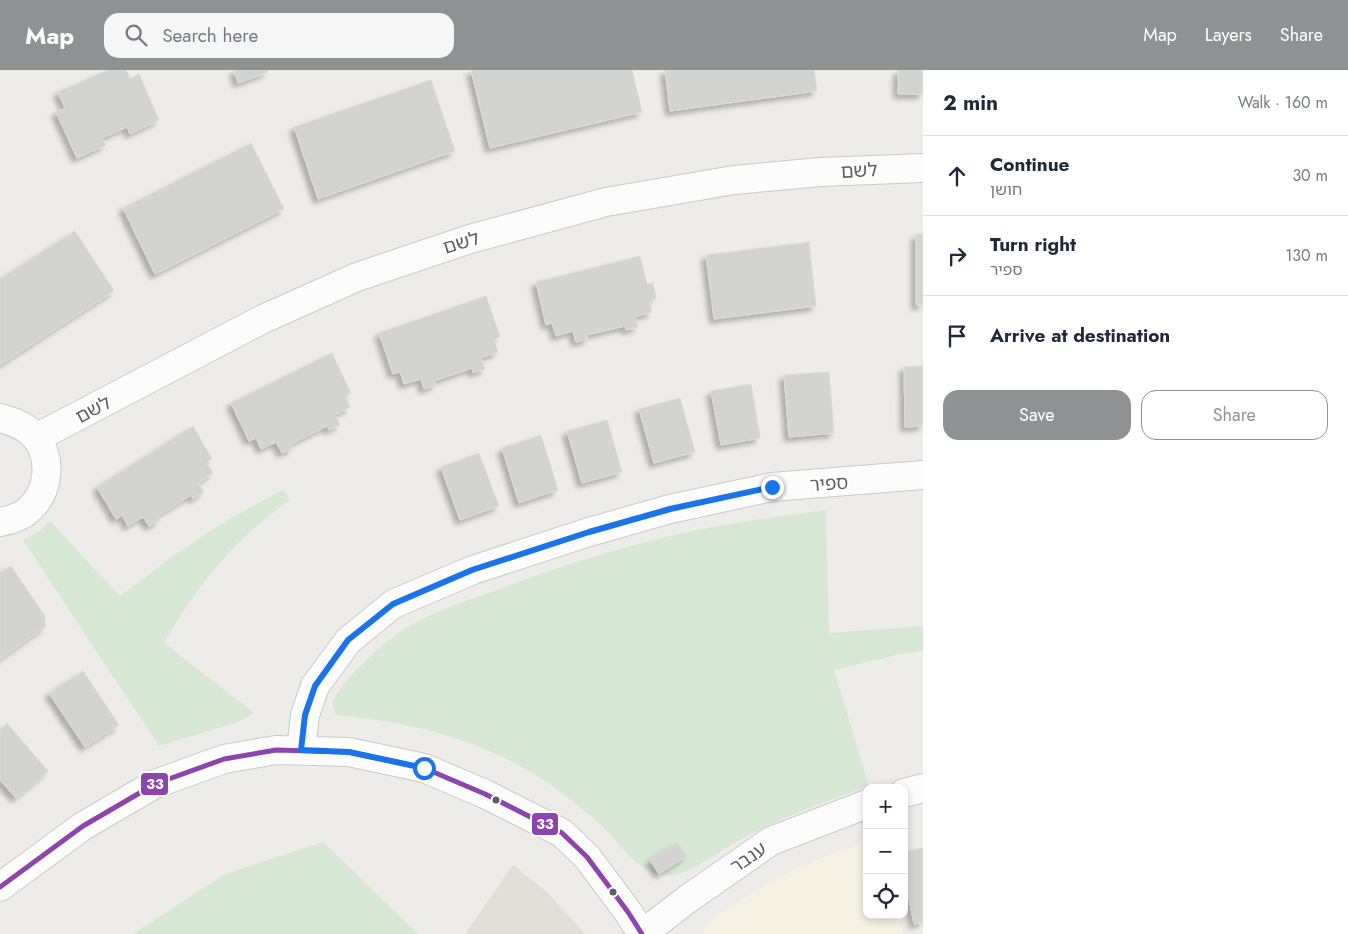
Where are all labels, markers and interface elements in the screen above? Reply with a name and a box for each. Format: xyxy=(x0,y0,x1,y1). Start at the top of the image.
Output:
search box xyxy=(104,13,454,58)
text: Map xyxy=(25,18,74,53)
icon: search xyxy=(122,21,150,49)
text: Search here xyxy=(162,22,258,49)
text: Map xyxy=(1143,22,1177,48)
text: Layers xyxy=(1205,22,1252,48)
text: Share xyxy=(1280,22,1323,48)
text: 2 min xyxy=(943,88,998,118)
text: Walk · 160 m xyxy=(1238,91,1328,114)
text: Continue xyxy=(990,151,1069,178)
street label: לשם xyxy=(840,156,878,185)
icon: ahead xyxy=(943,162,971,190)
text: 30 m xyxy=(1292,164,1328,187)
text: חושן xyxy=(990,178,1022,201)
street label: לשם xyxy=(440,224,483,261)
text: Turn right xyxy=(990,231,1076,258)
icon: right xyxy=(943,242,971,270)
text: 130 m xyxy=(1285,244,1328,267)
text: ספיר xyxy=(990,258,1022,281)
icon: arrive xyxy=(943,322,971,350)
text: Arrive at destination xyxy=(990,322,1170,349)
street label: לשם xyxy=(71,389,116,430)
button: Save xyxy=(943,390,1131,440)
button: Share xyxy=(1141,390,1328,440)
street label: ספיר xyxy=(809,469,849,498)
route end xyxy=(761,476,784,499)
route start xyxy=(413,757,436,780)
line badge: 33 xyxy=(140,772,169,796)
text: 33 xyxy=(146,774,164,794)
map controls xyxy=(863,784,908,919)
button: + xyxy=(863,784,908,829)
unlabelled marker xyxy=(491,795,501,805)
line badge: 33 xyxy=(531,812,559,836)
text: 33 xyxy=(536,814,554,834)
button: − xyxy=(863,829,908,874)
street label: ענבר xyxy=(725,835,772,880)
button: locate xyxy=(863,874,908,919)
unlabelled marker xyxy=(608,887,618,897)

